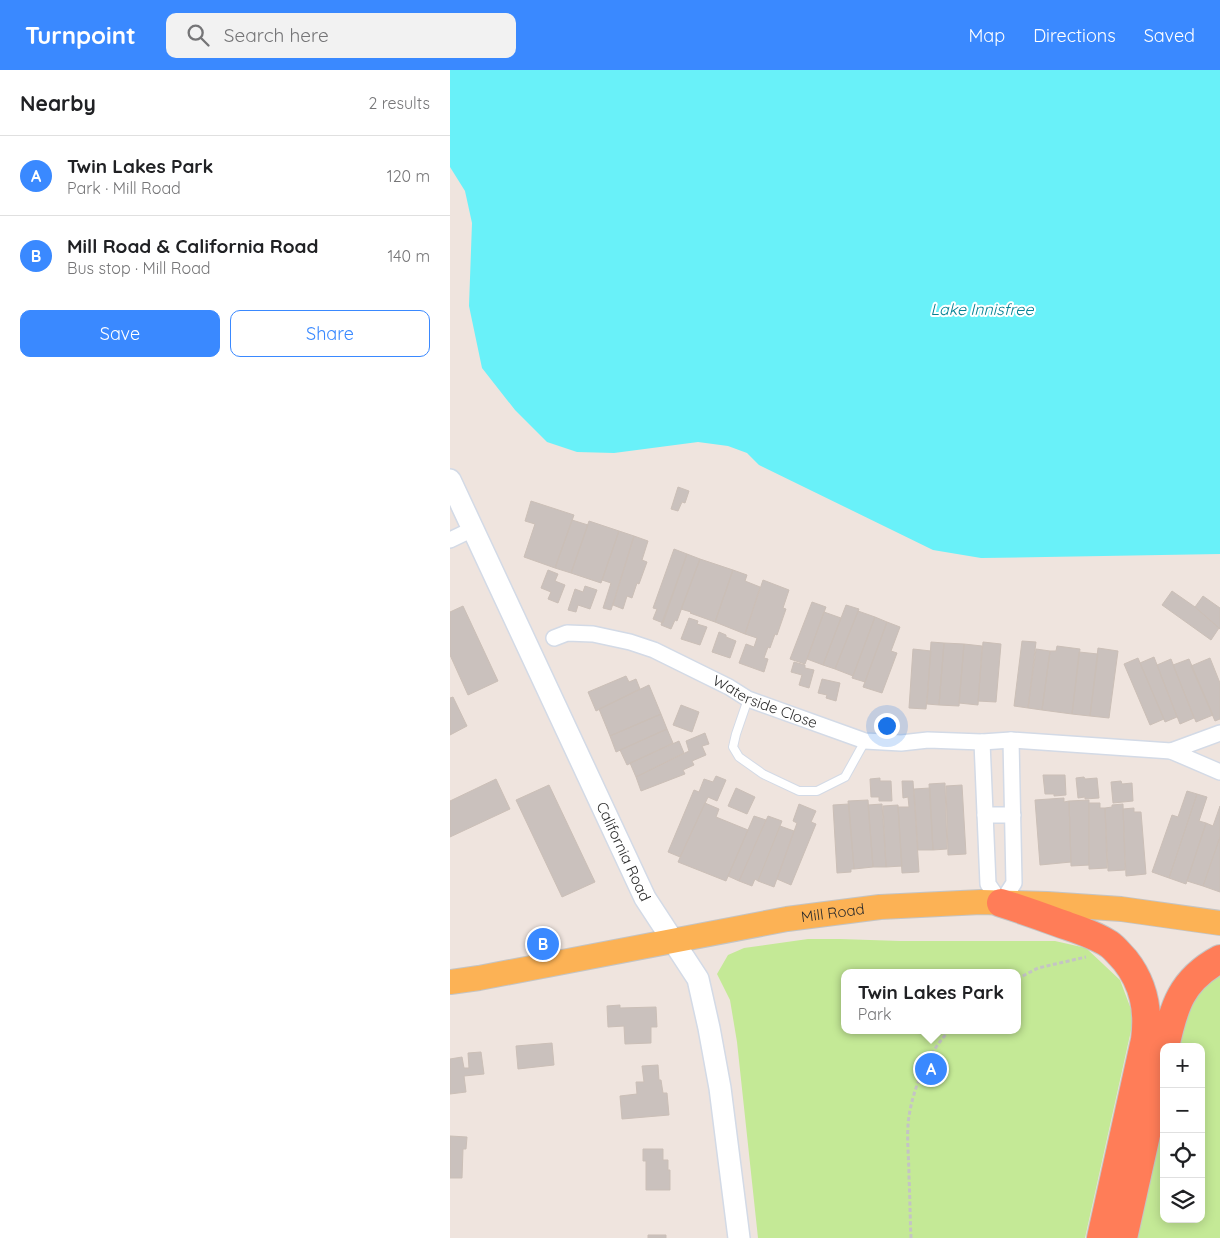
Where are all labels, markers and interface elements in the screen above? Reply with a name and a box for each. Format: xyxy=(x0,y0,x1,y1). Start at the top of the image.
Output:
search box xyxy=(166,13,516,58)
text: Turnpoint xyxy=(25,20,136,50)
icon: search xyxy=(184,21,212,49)
text: Search here xyxy=(224,23,329,47)
text: Map xyxy=(968,24,1005,47)
text: Directions xyxy=(1033,24,1116,47)
text: Saved xyxy=(1144,24,1195,47)
text: Nearby xyxy=(20,90,96,116)
text: 2 results xyxy=(368,93,430,113)
text: Twin Lakes Park xyxy=(67,154,213,178)
text: A xyxy=(31,166,41,186)
text: 120 m xyxy=(387,166,430,186)
text: Park · Mill Road xyxy=(67,178,181,198)
text: Mill Road & California Road xyxy=(67,234,318,258)
text: B xyxy=(31,246,41,266)
text: 140 m xyxy=(387,246,430,266)
text: Bus stop · Mill Road xyxy=(67,258,211,278)
water label: Lake Innisfree xyxy=(931,299,1034,319)
button: Save xyxy=(20,310,220,357)
button: Share xyxy=(230,310,430,357)
street label: Waterside Close xyxy=(710,671,820,732)
your location xyxy=(874,713,900,739)
street label: California Road xyxy=(592,799,655,904)
street label: Mill Road xyxy=(800,899,866,926)
pin: B xyxy=(527,925,559,963)
popup xyxy=(841,969,1021,1034)
text: Twin Lakes Park xyxy=(858,980,1004,1004)
text: Park xyxy=(858,1004,892,1024)
map controls xyxy=(1160,1043,1205,1223)
button: + xyxy=(1160,1043,1205,1088)
pin: A xyxy=(915,1050,947,1088)
button: − xyxy=(1160,1088,1205,1133)
button: locate xyxy=(1160,1133,1205,1178)
button: layers xyxy=(1160,1178,1205,1223)

